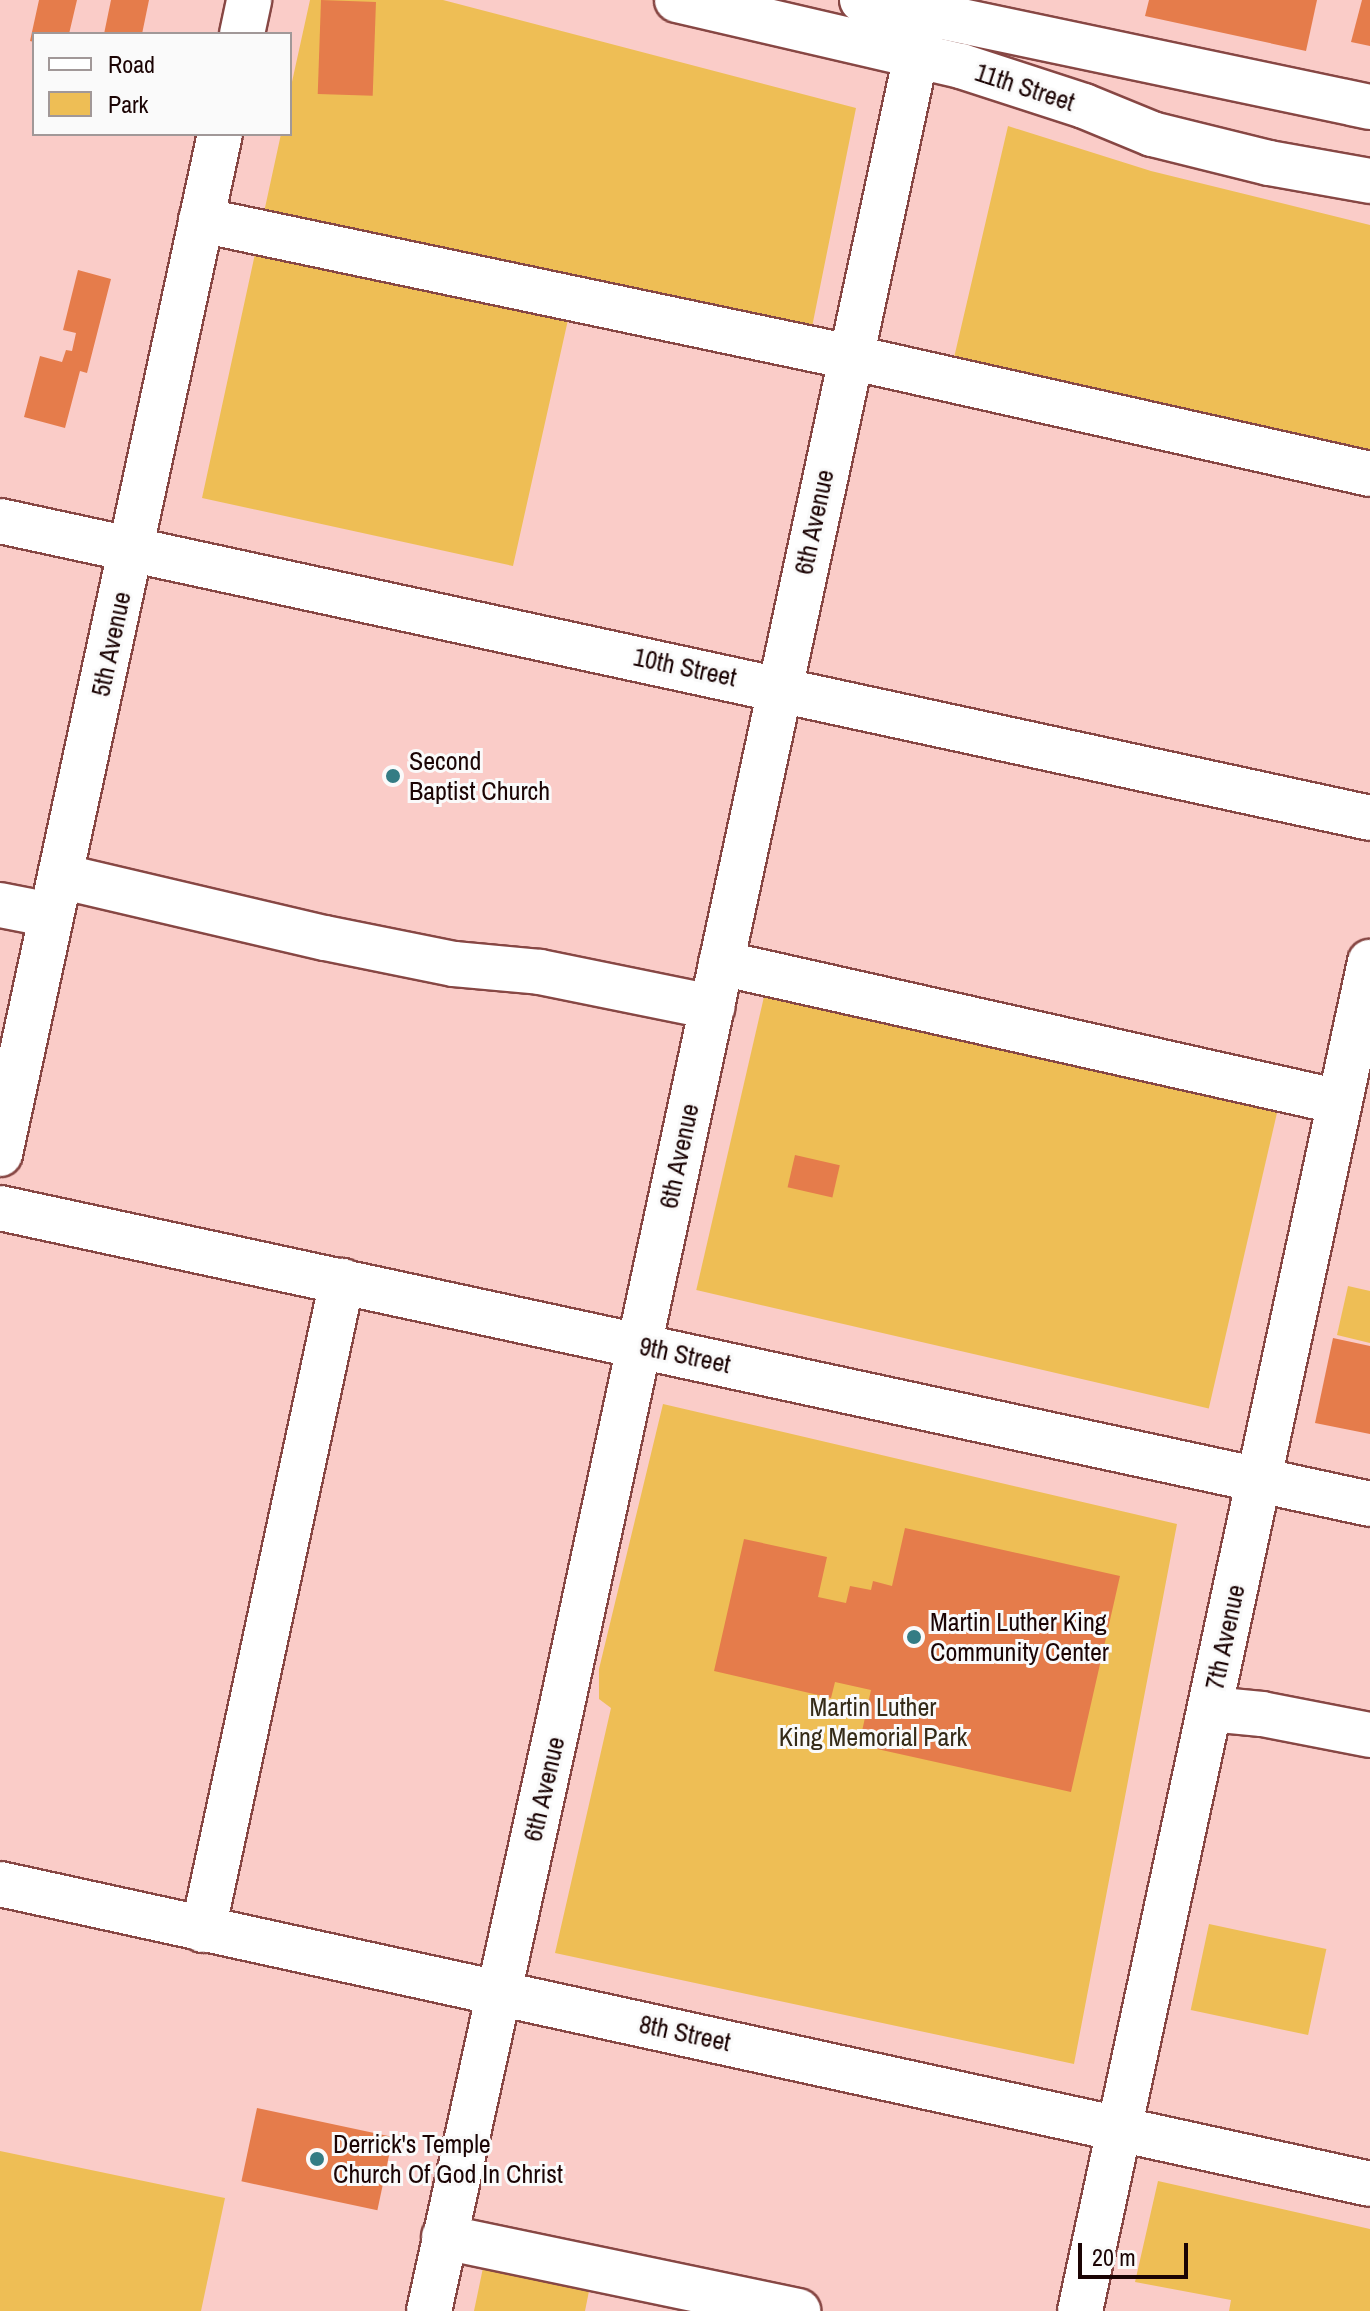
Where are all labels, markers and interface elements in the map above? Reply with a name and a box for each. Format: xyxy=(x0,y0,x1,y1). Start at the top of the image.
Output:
legend xyxy=(32,32,292,136)
text: Road xyxy=(108,48,155,80)
street label: 11th Street xyxy=(971,56,1079,118)
text: Park xyxy=(108,88,148,120)
street label: 6th Avenue xyxy=(788,466,840,578)
street label: 5th Avenue xyxy=(85,588,137,700)
street label: 10th Street xyxy=(631,641,739,693)
place label: Second Baptist Church xyxy=(409,745,550,806)
marker: Second Baptist Church xyxy=(384,767,402,785)
street label: 6th Avenue xyxy=(653,1100,705,1212)
street label: 9th Street xyxy=(637,1330,733,1380)
street label: 7th Avenue xyxy=(1199,1581,1251,1693)
place label: Martin Luther King Community Center xyxy=(930,1606,1109,1668)
marker: Martin Luther King Community Center xyxy=(905,1628,923,1646)
park label: Martin Luther King Memorial Park xyxy=(779,1691,967,1752)
street label: 6th Avenue xyxy=(517,1733,571,1845)
street label: 8th Street xyxy=(637,2008,733,2058)
place label: Derrick's Temple Church Of God In Christ xyxy=(333,2128,563,2190)
marker: Derrick's Temple Church Of God In Christ xyxy=(308,2150,326,2168)
scale bar xyxy=(1082,2227,1192,2277)
text: 20 m xyxy=(1092,2241,1136,2273)

